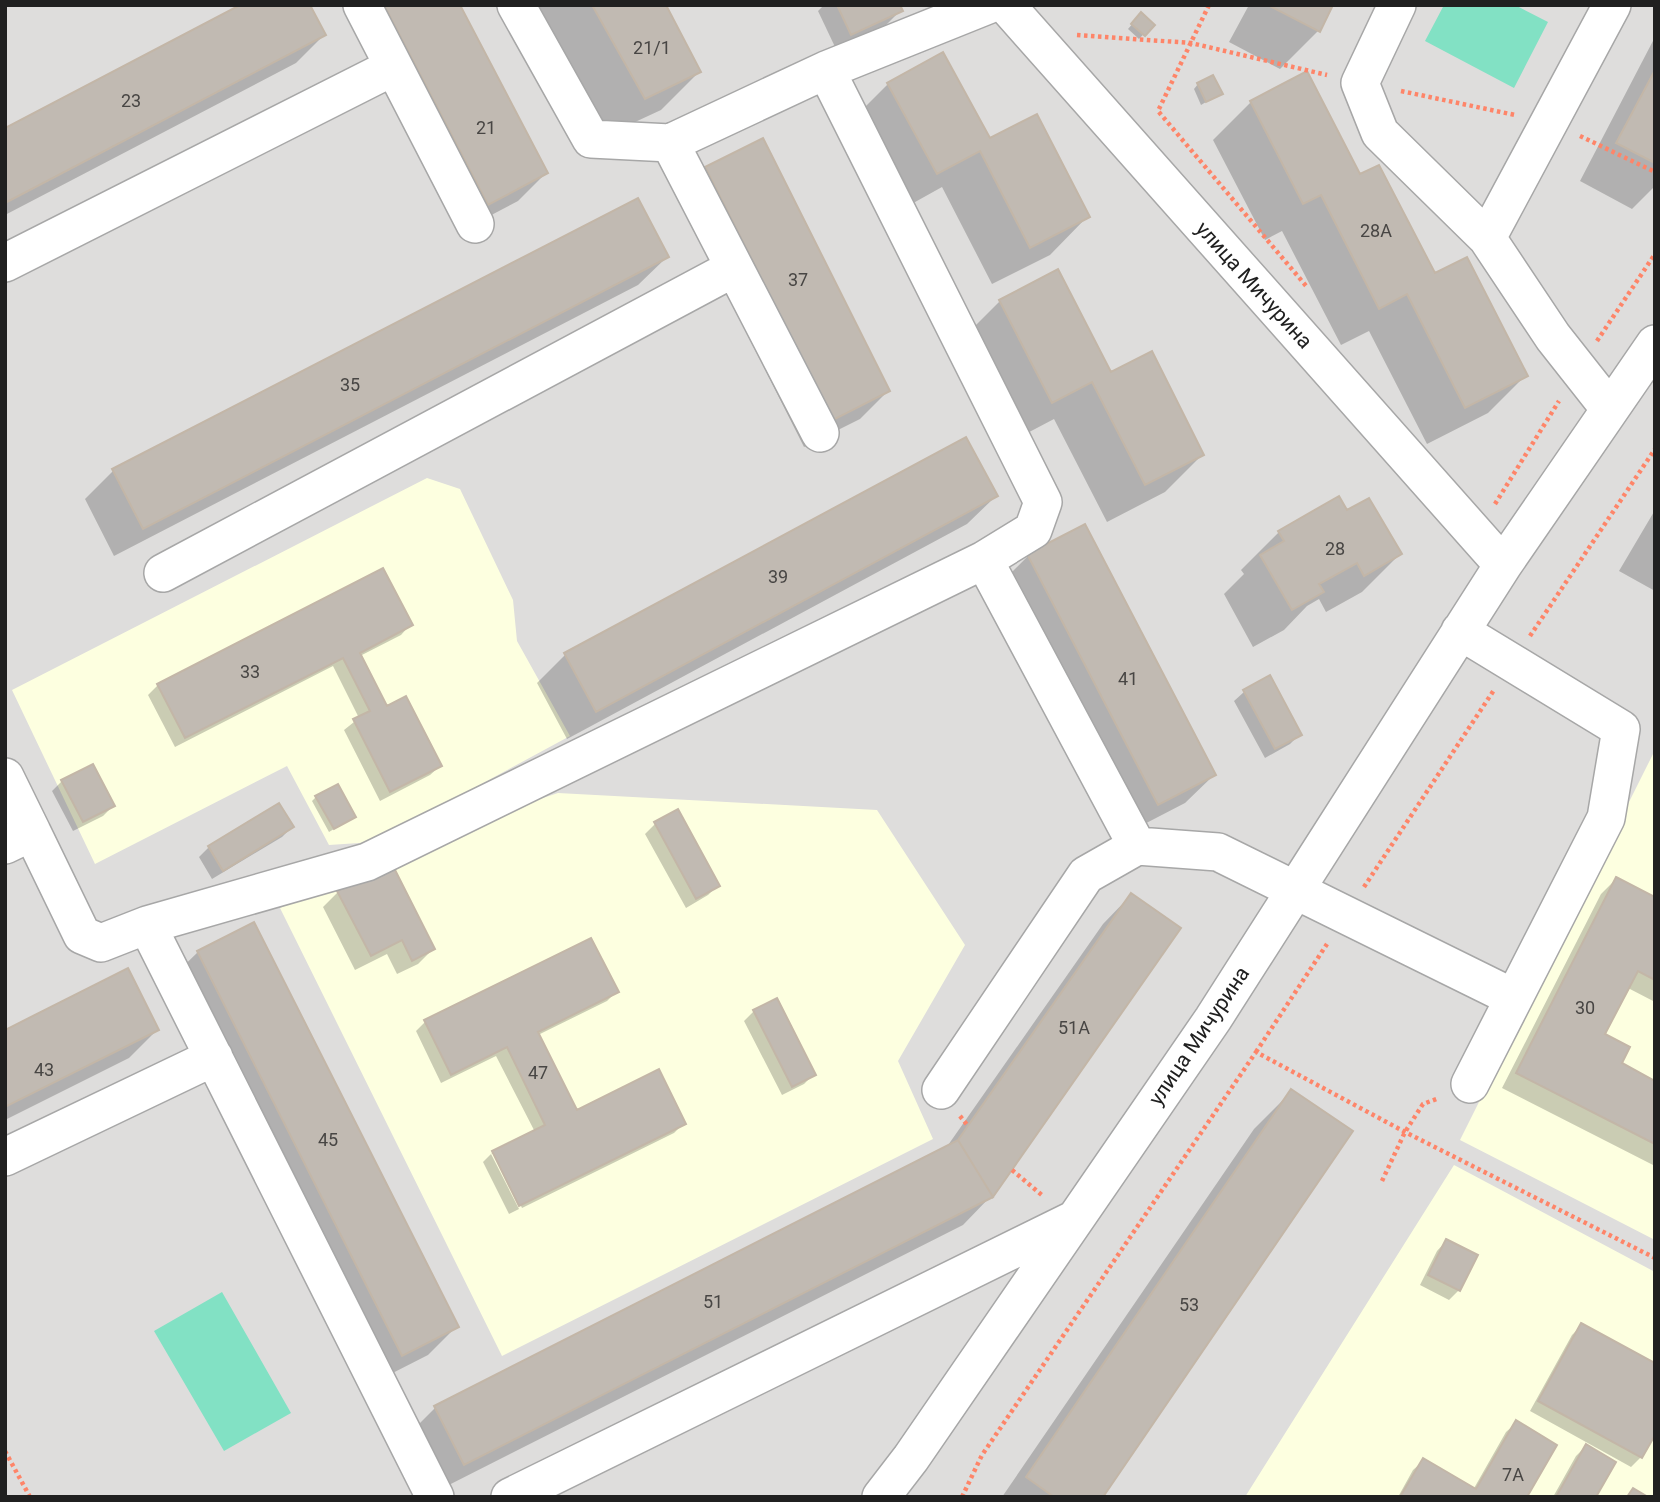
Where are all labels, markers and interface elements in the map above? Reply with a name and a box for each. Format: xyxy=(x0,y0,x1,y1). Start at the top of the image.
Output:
house number: 21/1 xyxy=(633,37,671,58)
house number: 23 xyxy=(121,90,141,111)
house number: 21 xyxy=(476,117,496,138)
street label: улица Мичурина xyxy=(1191,217,1317,353)
house number: 28А xyxy=(1360,220,1392,241)
house number: 37 xyxy=(788,269,808,290)
house number: 35 xyxy=(340,374,360,395)
house number: 28 xyxy=(1325,538,1345,559)
house number: 39 xyxy=(768,566,788,587)
house number: 33 xyxy=(240,661,260,682)
house number: 41 xyxy=(1118,668,1138,689)
street label: улица Мичурина xyxy=(1144,962,1254,1110)
house number: 30 xyxy=(1575,997,1595,1018)
house number: 51А xyxy=(1058,1017,1090,1038)
house number: 43 xyxy=(34,1059,54,1080)
house number: 47 xyxy=(528,1062,548,1083)
house number: 45 xyxy=(318,1129,338,1150)
house number: 51 xyxy=(703,1291,723,1312)
house number: 53 xyxy=(1179,1294,1199,1315)
house number: 7А xyxy=(1502,1464,1524,1485)

